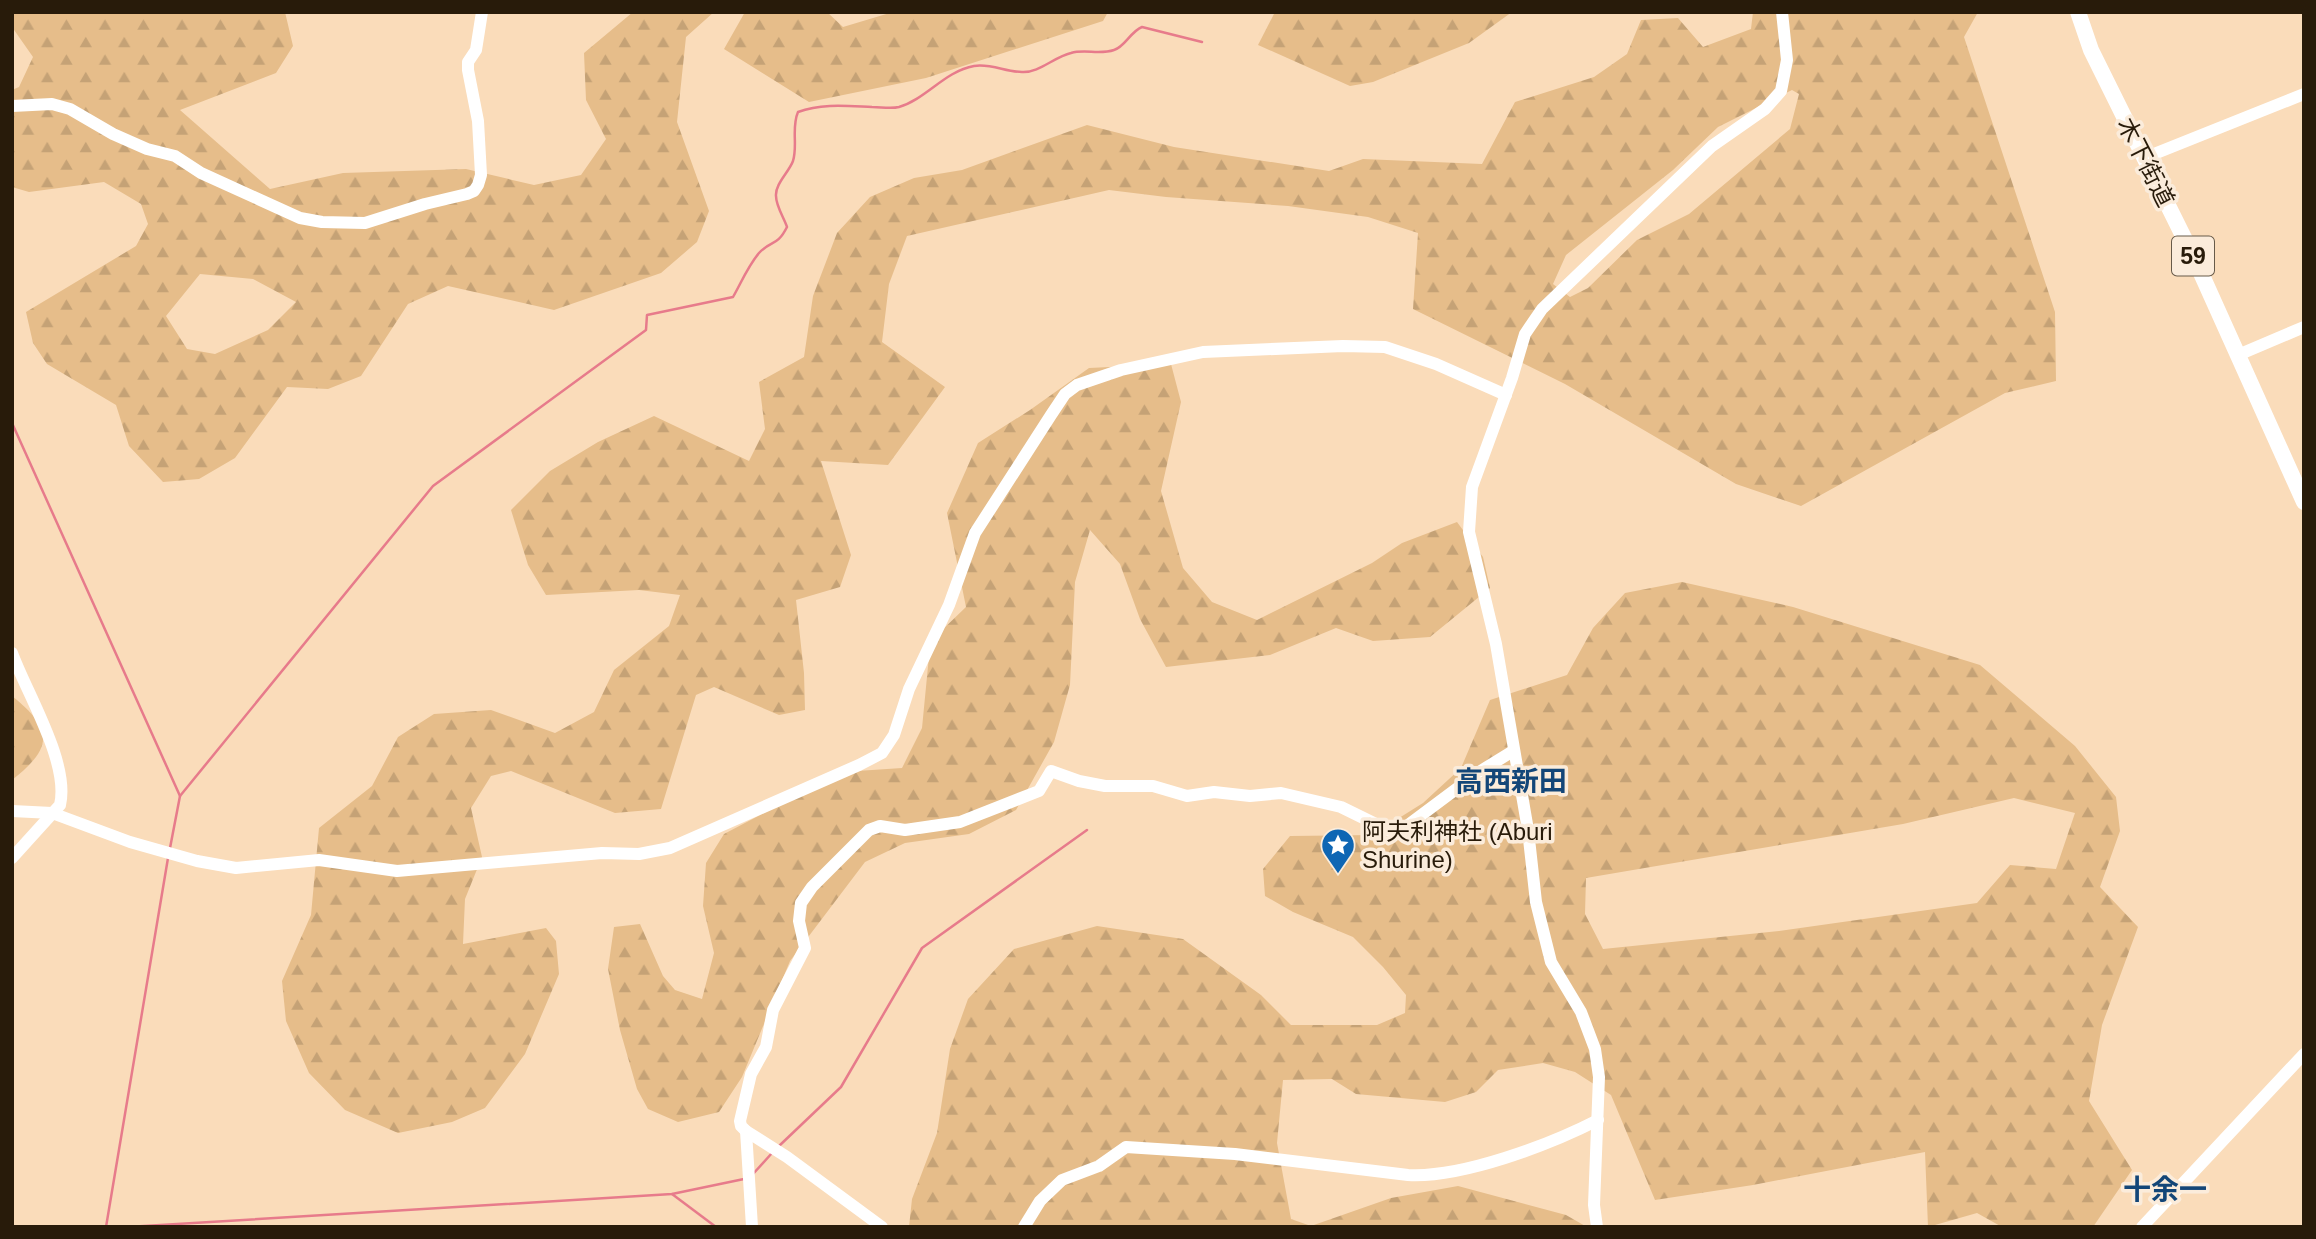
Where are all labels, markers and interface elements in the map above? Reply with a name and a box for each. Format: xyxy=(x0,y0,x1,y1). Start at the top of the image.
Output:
street label: 木下街道 xyxy=(2112,113,2180,211)
road number: 59 xyxy=(2172,236,2214,276)
district label: 高西新田 xyxy=(1455,766,1567,797)
place label: 阿夫利神社 (Aburi Shurine) xyxy=(1362,818,1553,873)
place icon: 阿夫利神社 (Aburi Shurine) xyxy=(1319,826,1357,875)
district label: 十余一 xyxy=(2123,1174,2207,1205)

